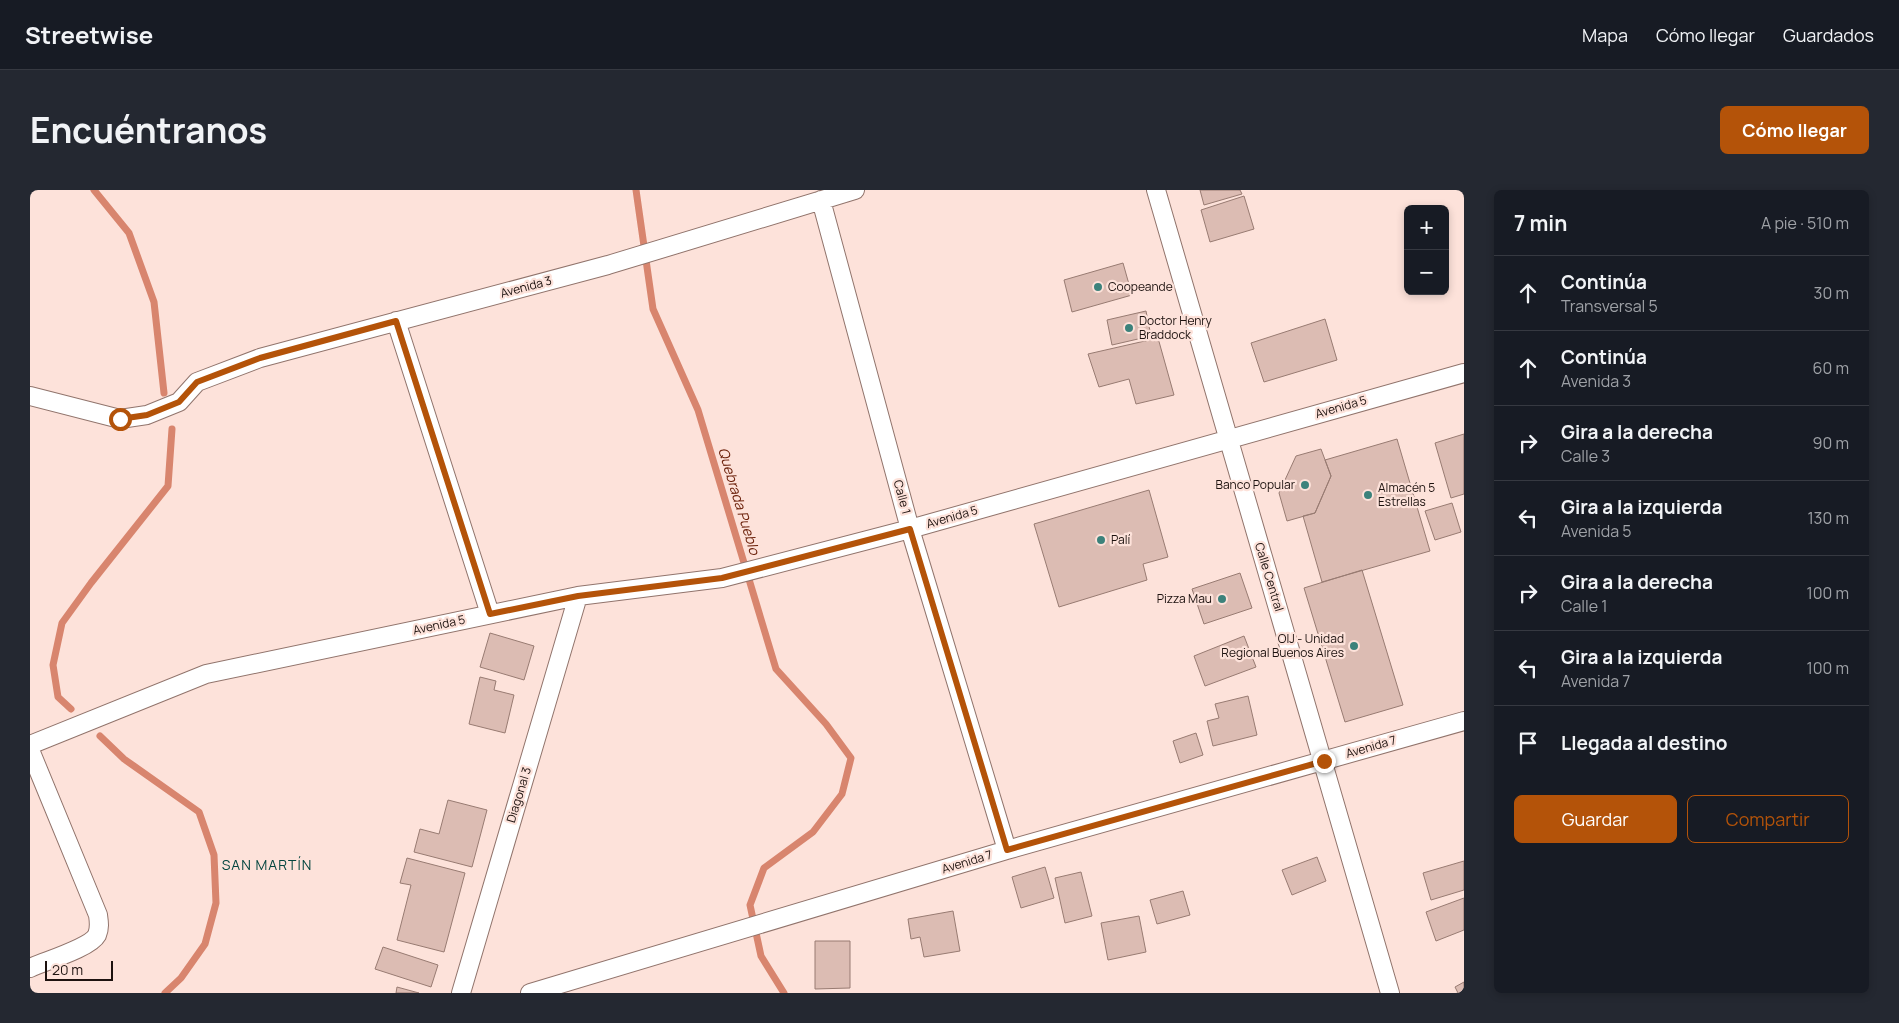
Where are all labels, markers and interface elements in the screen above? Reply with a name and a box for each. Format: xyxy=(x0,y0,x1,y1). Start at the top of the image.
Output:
text: Streetwise xyxy=(25,18,153,51)
text: Mapa xyxy=(1582,23,1628,47)
text: Cómo llegar xyxy=(1656,23,1755,47)
text: Guardados xyxy=(1783,23,1874,47)
text: Encuéntranos xyxy=(30,106,267,154)
button: Cómo llegar xyxy=(1720,106,1869,154)
map controls xyxy=(1404,205,1449,295)
button: + xyxy=(1404,205,1449,250)
text: 7 min xyxy=(1514,209,1567,237)
text: A pie · 510 m xyxy=(1761,212,1849,234)
button: − xyxy=(1404,250,1449,295)
text: Continúa xyxy=(1561,269,1647,295)
street label: Avenida 3 xyxy=(498,272,553,302)
place label: Coopeande xyxy=(1108,278,1173,295)
icon: ahead xyxy=(1514,279,1542,307)
marker: Coopeande xyxy=(1092,281,1104,293)
text: 30 m xyxy=(1814,282,1849,304)
text: Transversal 5 xyxy=(1561,295,1658,317)
place label: Doctor Henry Braddock xyxy=(1139,312,1213,343)
marker: Doctor Henry Braddock xyxy=(1123,322,1135,334)
text: Continúa xyxy=(1561,344,1647,370)
icon: ahead xyxy=(1514,354,1542,382)
text: 60 m xyxy=(1813,357,1849,379)
text: Avenida 3 xyxy=(1561,370,1631,392)
street label: Avenida 5 xyxy=(1313,391,1369,422)
route start xyxy=(109,408,132,431)
text: Gira a la derecha xyxy=(1561,419,1713,445)
icon: right xyxy=(1514,429,1542,457)
text: 90 m xyxy=(1813,432,1849,454)
water label: Quebrada Pueblo xyxy=(714,445,765,557)
text: Calle 3 xyxy=(1561,445,1610,467)
place label: Banco Popular xyxy=(1216,476,1296,493)
street label: Calle 1 xyxy=(890,478,915,516)
marker: Banco Popular xyxy=(1299,479,1311,491)
place label: Almacén 5 Estrellas xyxy=(1378,479,1435,510)
marker: Almacén 5 Estrellas xyxy=(1362,489,1374,501)
text: Gira a la izquierda xyxy=(1561,494,1722,520)
street label: Avenida 5 xyxy=(924,501,980,532)
icon: left xyxy=(1514,504,1542,532)
text: 130 m xyxy=(1807,507,1849,529)
text: Avenida 5 xyxy=(1561,520,1631,542)
place label: Palí xyxy=(1111,531,1130,548)
marker: Palí xyxy=(1095,534,1107,546)
street label: Calle Central xyxy=(1251,540,1288,613)
text: Gira a la derecha xyxy=(1561,569,1713,595)
icon: right xyxy=(1514,579,1542,607)
text: 100 m xyxy=(1806,582,1849,604)
place label: Pizza Mau xyxy=(1157,590,1212,607)
marker: Pizza Mau xyxy=(1216,593,1228,605)
text: Calle 1 xyxy=(1561,595,1608,617)
street label: Avenida 5 xyxy=(411,611,467,638)
place label: OIJ - Unidad Regional Buenos Aires xyxy=(1221,630,1344,661)
marker: OIJ - Unidad Regional Buenos Aires xyxy=(1348,640,1360,652)
text: Gira a la izquierda xyxy=(1561,644,1722,670)
icon: left xyxy=(1514,654,1542,682)
text: 100 m xyxy=(1806,657,1849,679)
text: Avenida 7 xyxy=(1561,670,1630,692)
icon: arrive xyxy=(1514,729,1542,757)
text: Llegada al destino xyxy=(1561,730,1728,756)
street label: Avenida 7 xyxy=(1344,731,1398,762)
route end xyxy=(1313,750,1336,773)
street label: Diagonal 3 xyxy=(502,765,535,825)
button: Guardar xyxy=(1514,795,1677,843)
button: Compartir xyxy=(1687,795,1849,843)
street label: Avenida 7 xyxy=(940,846,994,877)
district label: SAN MARTÍN xyxy=(222,855,312,874)
scale bar xyxy=(45,958,112,981)
text: 20 m xyxy=(52,960,83,979)

